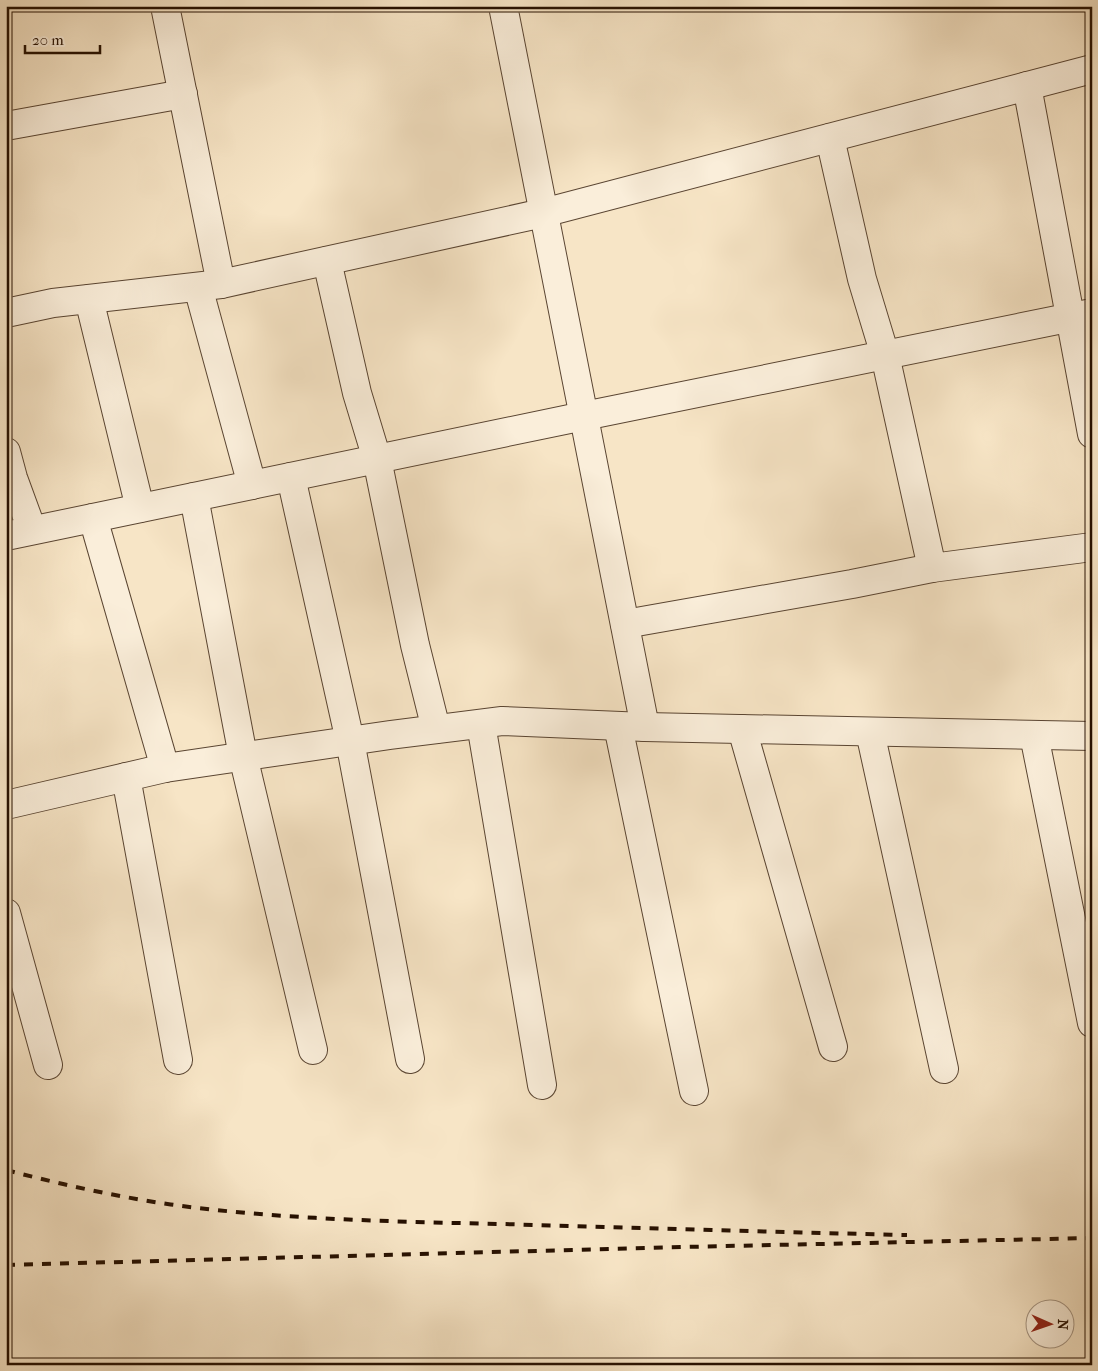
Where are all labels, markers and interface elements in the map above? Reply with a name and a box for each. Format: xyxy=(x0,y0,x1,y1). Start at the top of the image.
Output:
scale bar xyxy=(25,22,100,54)
text: 20 m xyxy=(32,31,64,49)
north arrow xyxy=(1026,1298,1076,1348)
text: N xyxy=(1054,1319,1071,1330)

